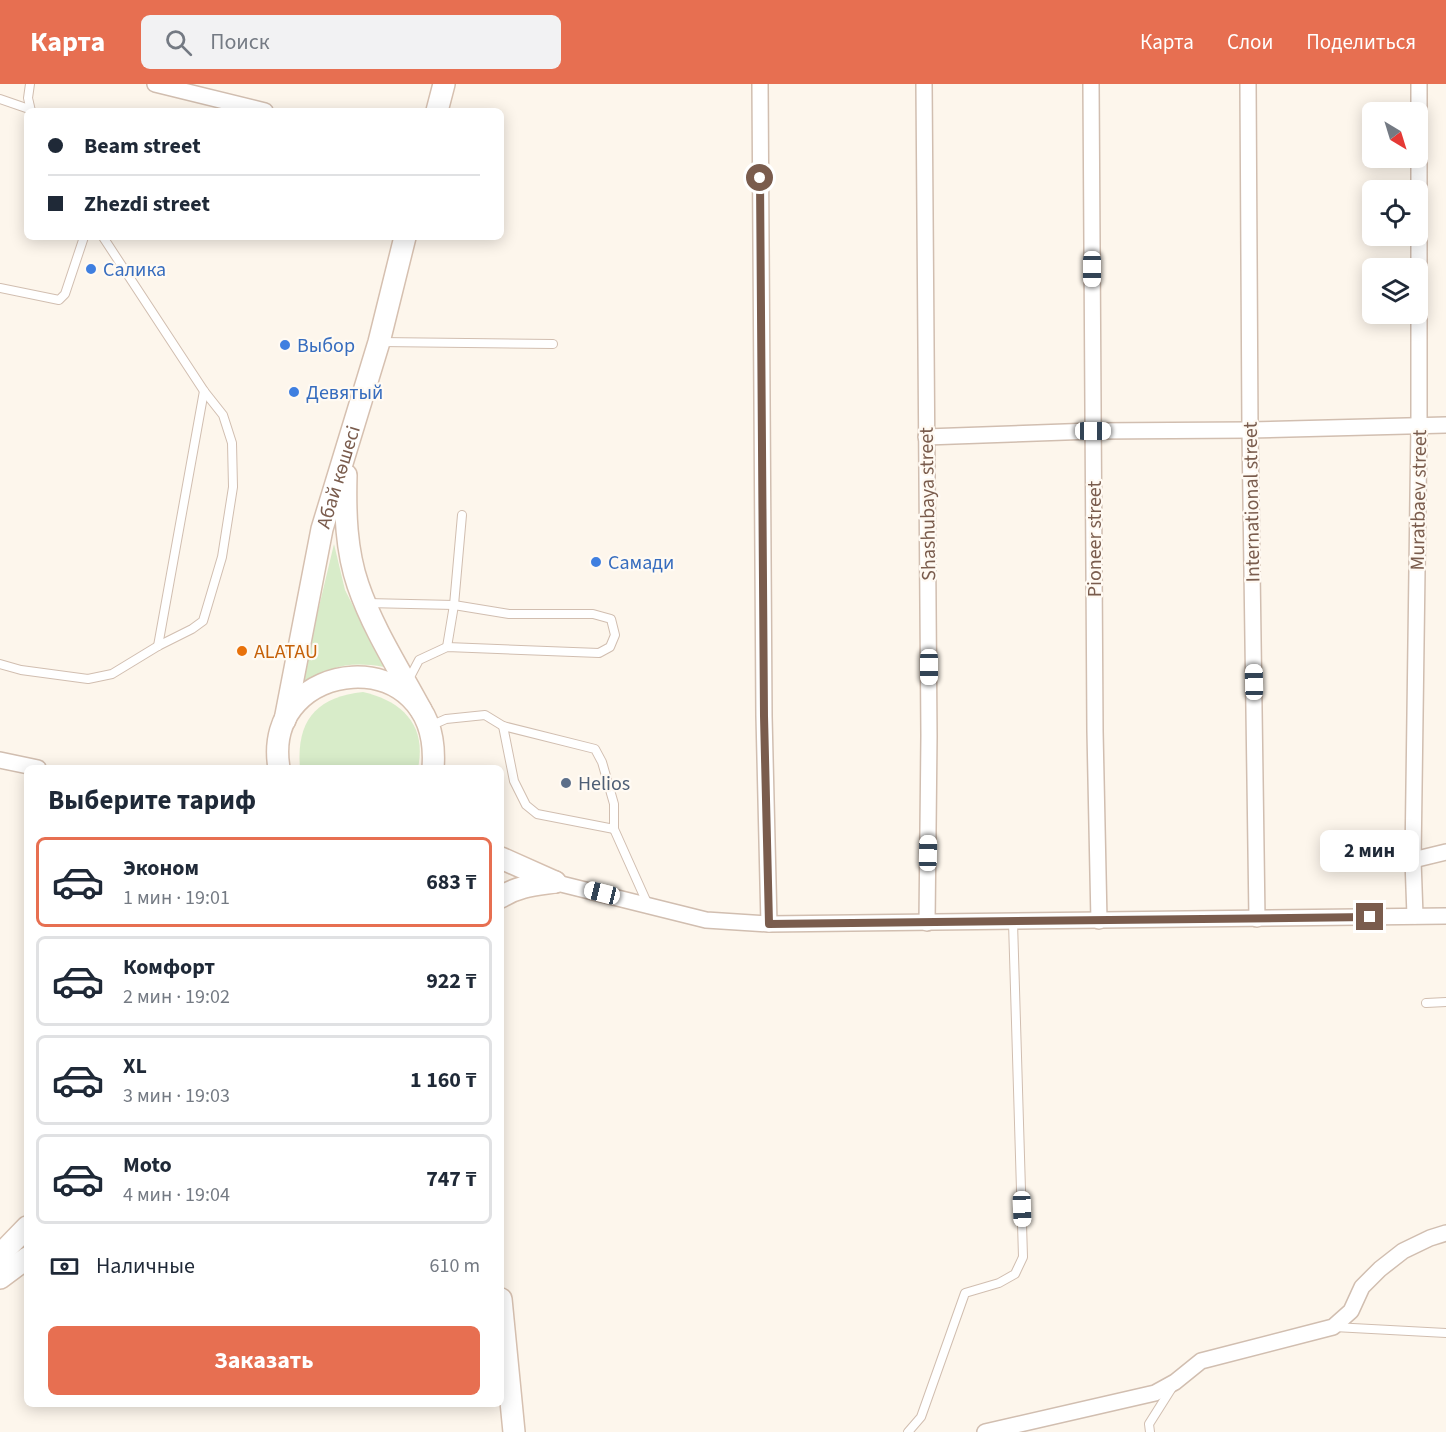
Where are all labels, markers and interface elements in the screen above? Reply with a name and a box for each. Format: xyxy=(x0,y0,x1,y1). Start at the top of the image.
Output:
search box xyxy=(141,15,561,69)
text: Карта xyxy=(30,22,105,62)
icon: search xyxy=(162,26,195,59)
text: Поиск xyxy=(210,26,270,58)
text: Карта xyxy=(1140,27,1194,57)
text: Слои xyxy=(1227,27,1273,57)
text: Поделиться xyxy=(1306,27,1416,57)
north arrow xyxy=(1362,102,1428,168)
map controls xyxy=(1362,102,1428,324)
text: Beam street xyxy=(84,130,201,162)
route start xyxy=(746,164,773,191)
button: locate xyxy=(1362,180,1428,246)
text: Zhezdi street xyxy=(84,188,210,220)
car xyxy=(1083,251,1101,287)
place label: Салика xyxy=(103,256,166,284)
button: layers xyxy=(1362,258,1428,324)
marker: Салика xyxy=(84,262,98,276)
place label: Выбор xyxy=(297,332,355,360)
marker: Выбор xyxy=(278,338,292,352)
place label: Девятый xyxy=(306,379,383,407)
marker: Девятый xyxy=(287,385,301,399)
street label: International street xyxy=(1237,421,1267,583)
street label: Абай көшесі xyxy=(310,422,368,532)
car xyxy=(1075,422,1111,440)
street label: Shashubaya street xyxy=(913,427,943,581)
street label: Muratbaev street xyxy=(1404,429,1434,571)
street label: Pioneer street xyxy=(1081,480,1109,597)
place label: Самади xyxy=(608,549,674,577)
marker: Самади xyxy=(589,555,603,569)
place label: ALATAU xyxy=(254,638,318,666)
marker: ALATAU xyxy=(235,644,249,658)
car xyxy=(920,649,938,685)
car xyxy=(1245,664,1263,700)
place label: Helios xyxy=(578,770,630,798)
marker: Helios xyxy=(559,776,573,790)
text: Выберите тариф xyxy=(48,781,256,820)
callout: 2 мин xyxy=(1320,830,1420,872)
car xyxy=(919,835,937,871)
text: 2 мин xyxy=(1344,837,1395,865)
text: Эконом xyxy=(123,852,199,884)
icon: car xyxy=(51,855,105,909)
text: 683 ₸ xyxy=(426,866,477,898)
car xyxy=(582,880,622,906)
text: 1 мин · 19:01 xyxy=(123,884,230,912)
route end xyxy=(1356,903,1383,930)
text: Комфорт xyxy=(123,951,215,983)
icon: car xyxy=(51,954,105,1008)
text: 922 ₸ xyxy=(426,965,477,997)
text: 2 мин · 19:02 xyxy=(123,983,230,1011)
text: XL xyxy=(123,1050,147,1082)
icon: car xyxy=(51,1053,105,1107)
text: 1 160 ₸ xyxy=(410,1064,477,1096)
text: 3 мин · 19:03 xyxy=(123,1082,230,1110)
text: Moto xyxy=(123,1149,172,1181)
icon: car xyxy=(51,1152,105,1206)
text: 747 ₸ xyxy=(426,1163,477,1195)
text: 4 мин · 19:04 xyxy=(123,1181,230,1209)
car xyxy=(1012,1191,1032,1227)
icon: cash xyxy=(48,1250,81,1283)
text: Наличные xyxy=(96,1250,195,1282)
text: 610 m xyxy=(430,1252,480,1280)
button: Заказать xyxy=(48,1326,480,1395)

